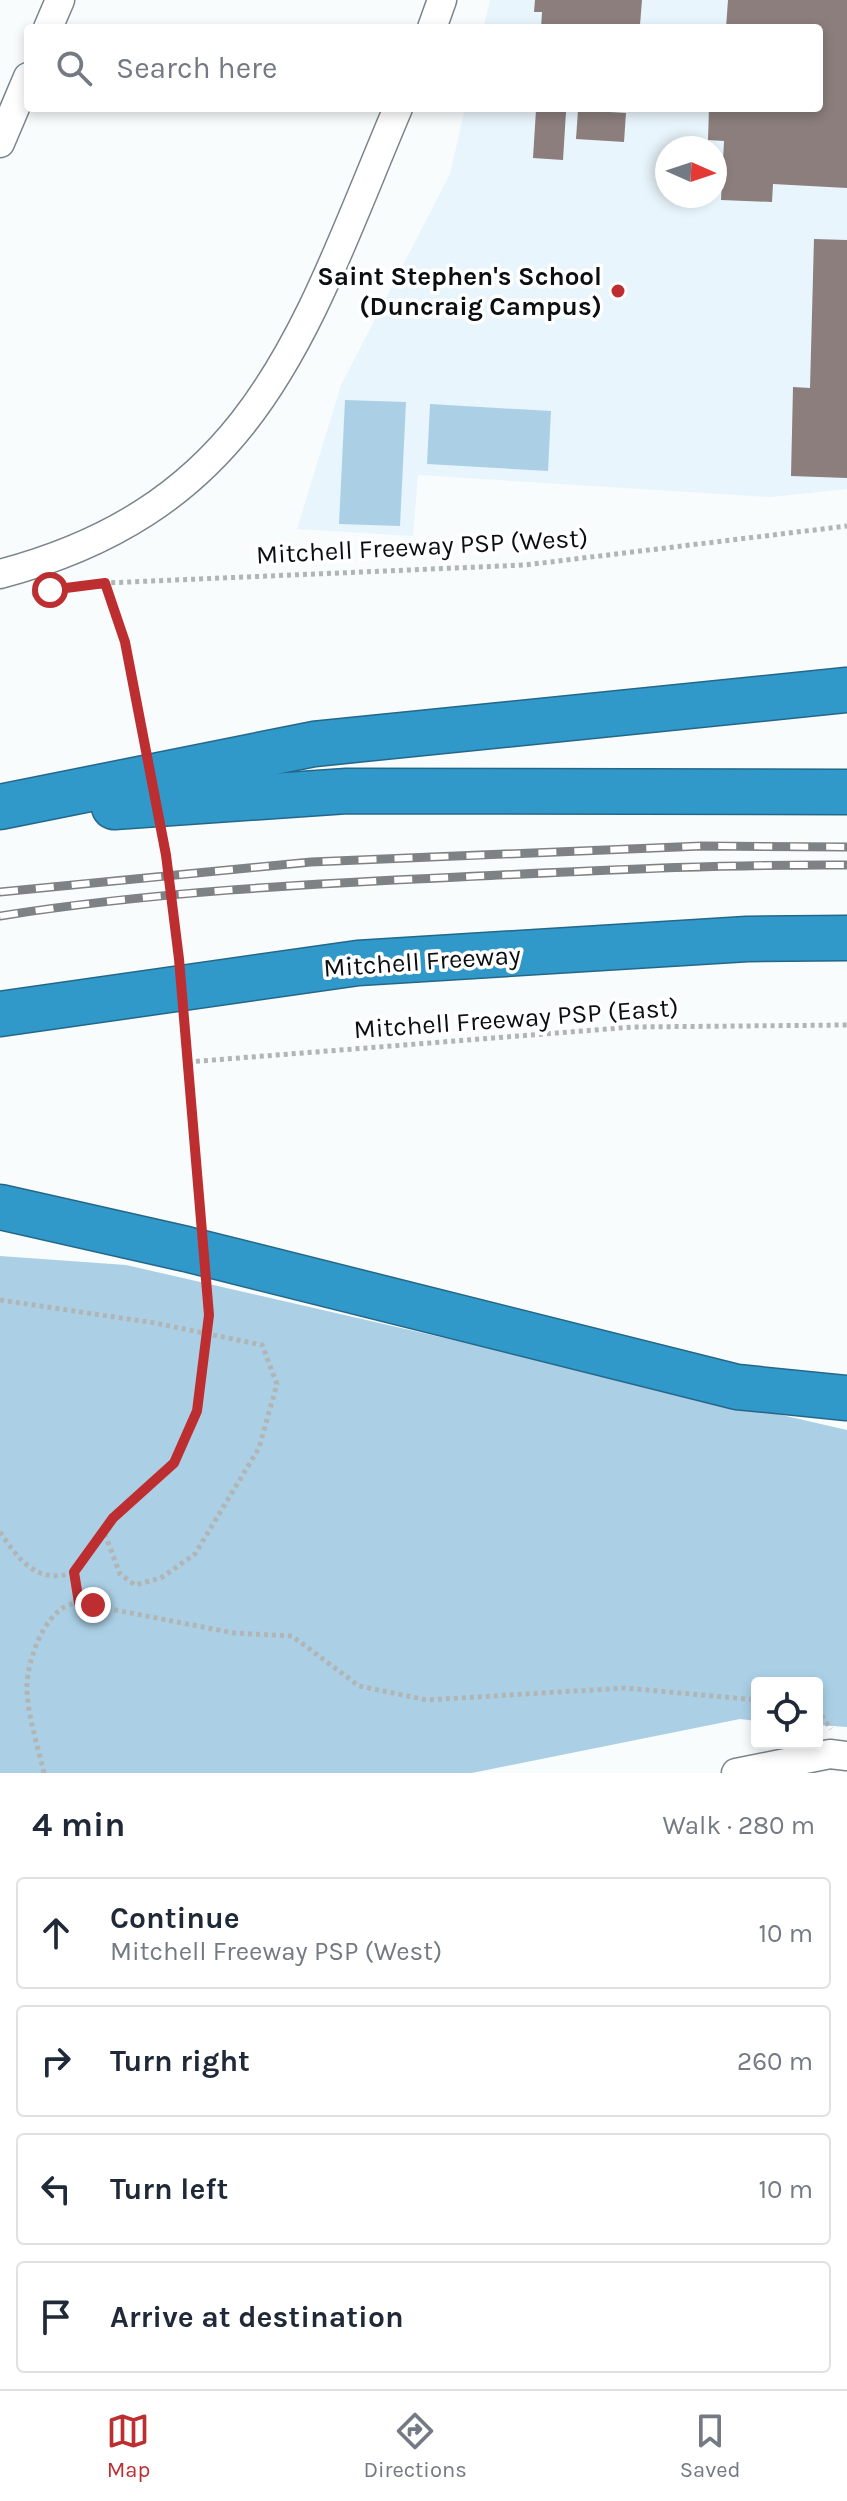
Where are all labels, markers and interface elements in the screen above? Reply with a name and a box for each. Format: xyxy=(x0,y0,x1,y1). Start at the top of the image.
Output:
search box xyxy=(24,24,823,112)
icon: search xyxy=(52,46,96,90)
text: Search here xyxy=(116,50,277,86)
north arrow xyxy=(655,136,727,208)
place label: Saint Stephen's School (Duncraig Campus) xyxy=(317,261,602,322)
marker: Saint Stephen's School (Duncraig Campus) xyxy=(609,282,627,300)
street label: Mitchell Freeway PSP (West) xyxy=(255,522,589,571)
route start xyxy=(32,572,68,608)
street label: Mitchell Freeway xyxy=(322,939,522,984)
street label: Mitchell Freeway PSP (East) xyxy=(353,992,679,1045)
route end xyxy=(75,1587,111,1623)
map controls xyxy=(751,1677,823,1749)
button: locate xyxy=(751,1677,823,1749)
text: 4 min xyxy=(32,1805,125,1845)
text: Walk · 280 m xyxy=(662,1810,815,1841)
text: Continue xyxy=(110,1900,240,1936)
icon: ahead xyxy=(34,1911,78,1955)
text: 10 m xyxy=(758,1918,813,1949)
text: Mitchell Freeway PSP (West) xyxy=(110,1936,442,1967)
icon: right xyxy=(34,2039,78,2083)
text: Turn right xyxy=(110,2043,250,2079)
text: 260 m xyxy=(737,2046,813,2077)
icon: left xyxy=(34,2167,78,2211)
text: Turn left xyxy=(110,2171,228,2207)
text: 10 m xyxy=(758,2174,813,2205)
icon: arrive xyxy=(34,2295,78,2339)
text: Arrive at destination xyxy=(110,2299,404,2335)
tab: Map xyxy=(106,2409,150,2483)
tab: Directions xyxy=(363,2409,467,2483)
tab: Saved xyxy=(680,2409,741,2483)

